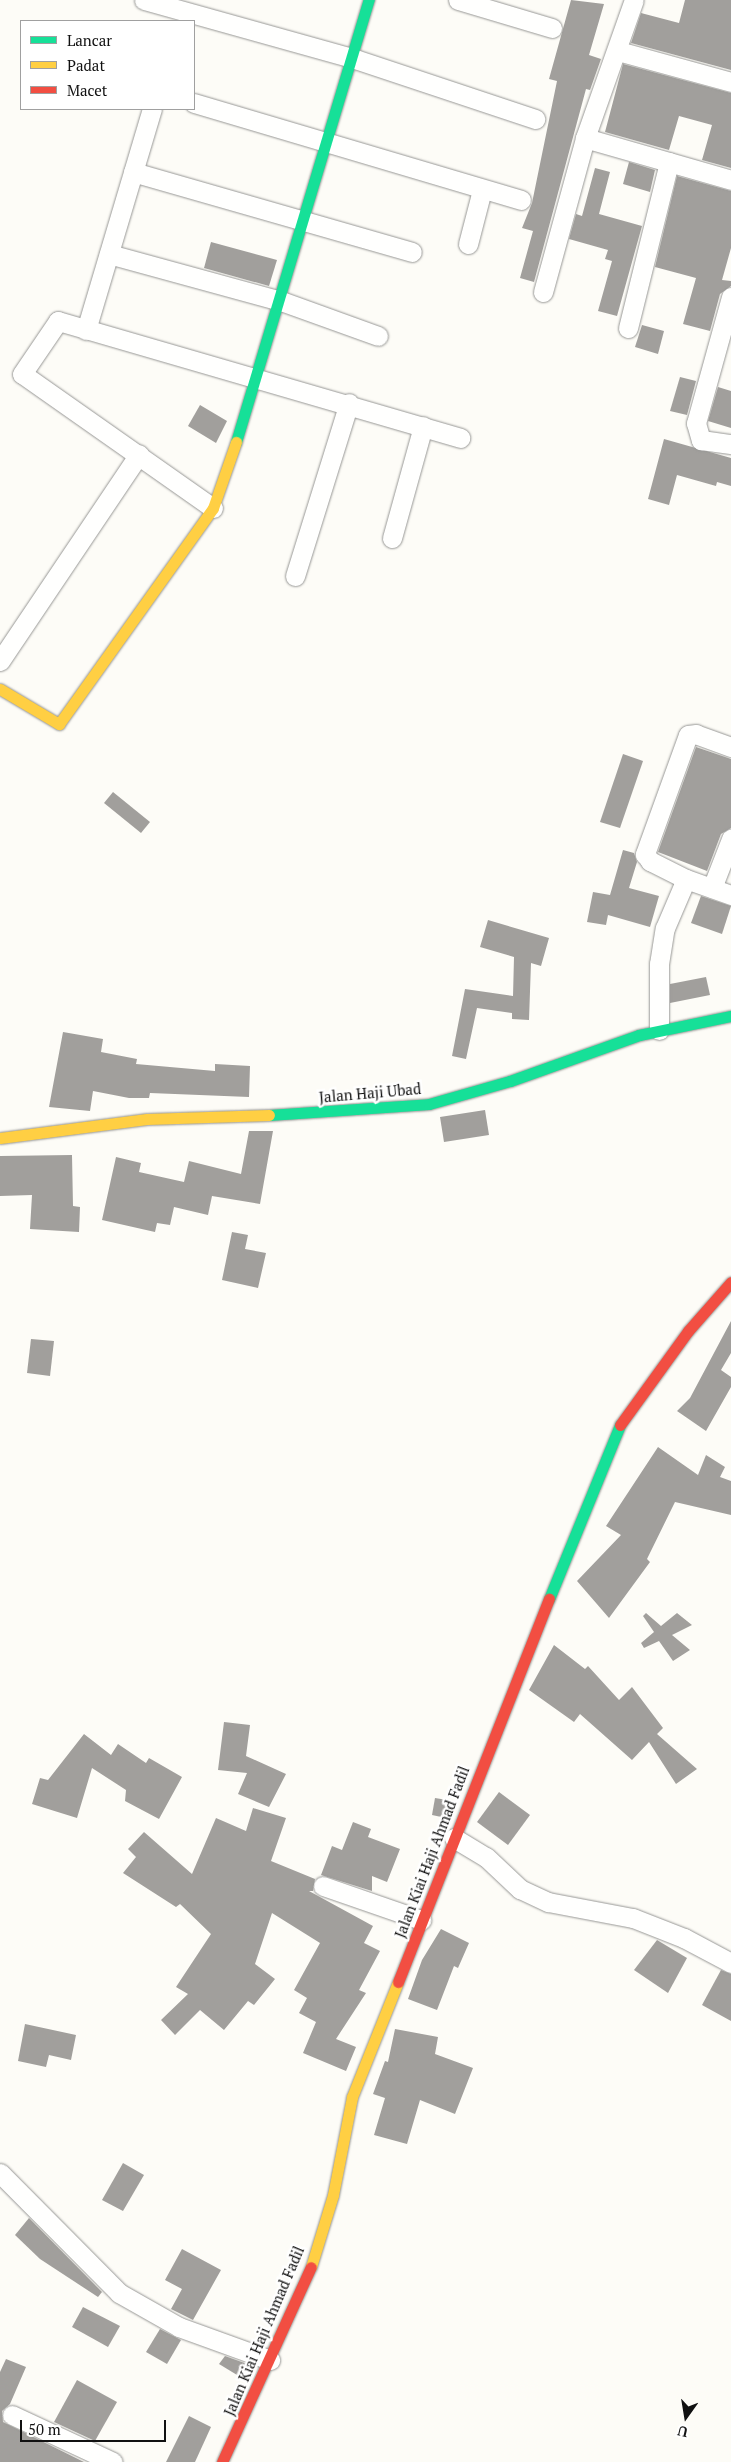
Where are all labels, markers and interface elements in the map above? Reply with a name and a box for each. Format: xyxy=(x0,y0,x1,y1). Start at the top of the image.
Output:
legend xyxy=(20,20,195,110)
text: Lancar xyxy=(67,30,112,50)
text: Padat xyxy=(67,55,105,75)
text: Macet xyxy=(67,80,107,100)
street label: Jalan Haji Ubad xyxy=(318,1080,422,1106)
street label: Jalan Kiai Haji Ahmad Fadil xyxy=(391,1763,473,1941)
street label: Jalan Kiai Haji Ahmad Fadil xyxy=(220,2243,308,2419)
north arrow xyxy=(661,2392,711,2442)
scale bar xyxy=(22,2410,169,2442)
text: 50 m xyxy=(28,2419,61,2439)
text: U xyxy=(676,2422,690,2442)

